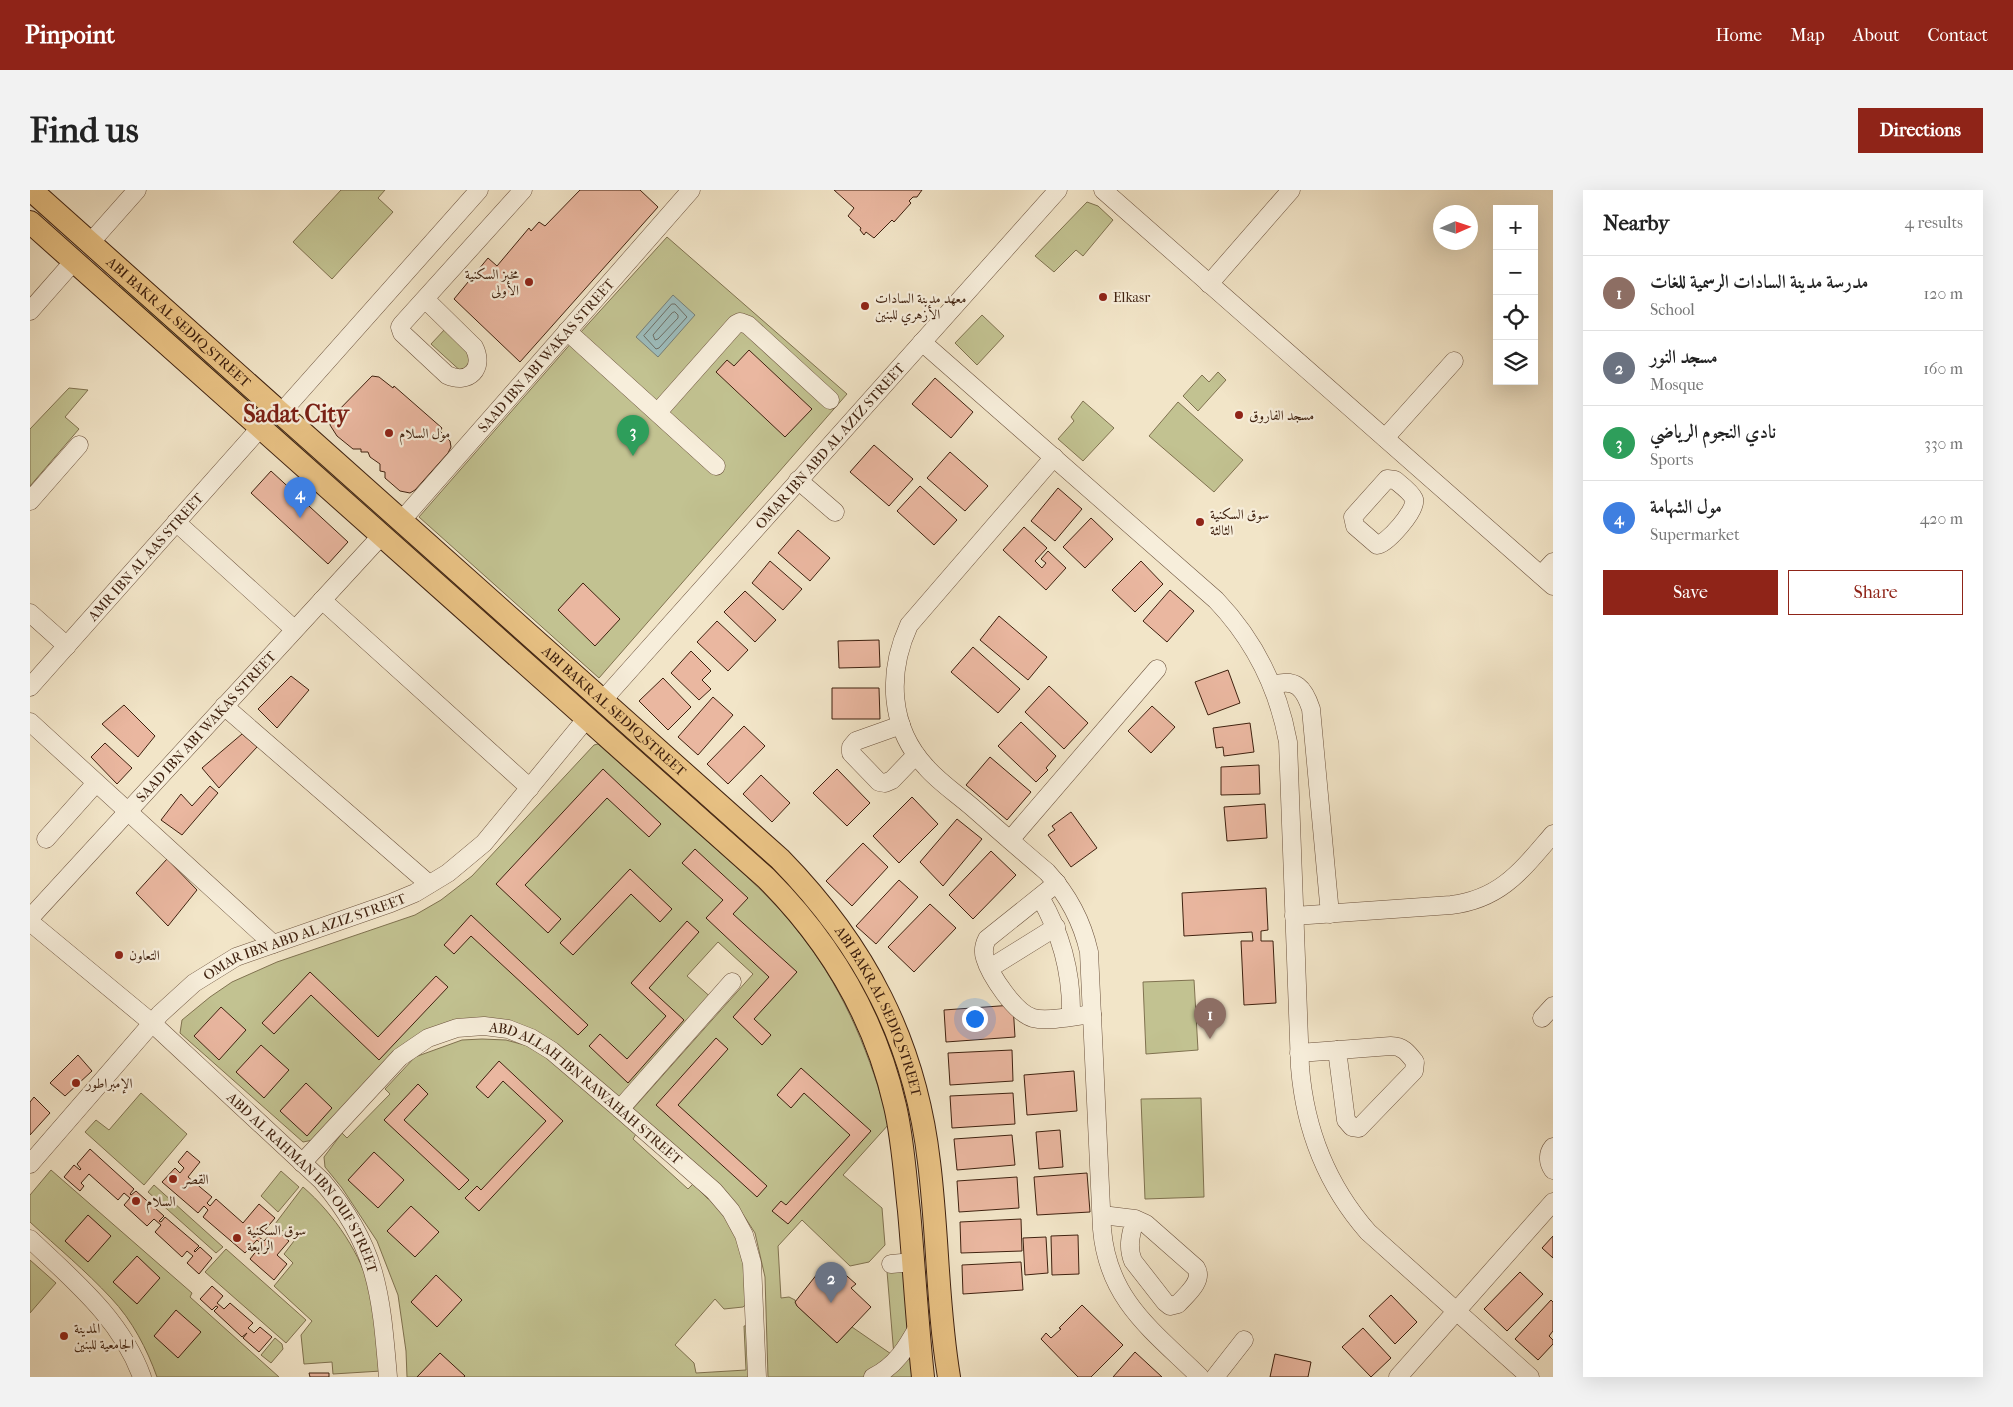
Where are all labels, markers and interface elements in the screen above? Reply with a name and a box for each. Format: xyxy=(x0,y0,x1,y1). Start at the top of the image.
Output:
text: Pinpoint xyxy=(25,21,115,49)
text: Home xyxy=(1715,25,1762,46)
text: Map xyxy=(1790,25,1825,46)
text: About xyxy=(1853,25,1899,46)
text: Contact xyxy=(1927,25,1988,46)
button: Directions xyxy=(1858,108,1983,153)
text: Find us xyxy=(30,110,139,151)
north arrow xyxy=(1433,205,1478,250)
map controls xyxy=(1493,205,1538,385)
button: + xyxy=(1493,205,1538,250)
text: Nearby xyxy=(1603,211,1669,235)
text: 4 results xyxy=(1905,213,1963,232)
button: − xyxy=(1493,250,1538,295)
street label: ABI BAKR AL SEDIQ STREET xyxy=(102,252,255,391)
place label: مخبز السكنية الأولى xyxy=(465,266,520,299)
text: مدرسة مدينة السادات الرسمية للغات xyxy=(1650,271,1868,293)
street label: SAAD IBN ABI WAKAS STREET xyxy=(474,275,618,436)
marker: مخبز السكنية الأولى xyxy=(523,276,535,288)
text: 1 xyxy=(1616,284,1622,303)
text: 120 m xyxy=(1924,284,1963,303)
place label: Elkasr xyxy=(1113,289,1150,306)
place label: معهد مدينة السادات الأزهري للبنين xyxy=(875,290,966,326)
marker: Elkasr xyxy=(1097,291,1109,303)
button: locate xyxy=(1493,295,1538,340)
marker: معهد مدينة السادات الأزهري للبنين xyxy=(859,300,871,312)
text: School xyxy=(1650,300,1695,319)
button: layers xyxy=(1493,340,1538,385)
text: مسجد النور xyxy=(1650,346,1718,368)
street label: OMAR IBN ABD AL AZIZ STREET xyxy=(751,359,908,532)
text: 2 xyxy=(1615,359,1623,378)
text: 160 m xyxy=(1923,359,1963,378)
text: Mosque xyxy=(1650,375,1704,394)
district label: Sadat City xyxy=(243,400,350,428)
place label: مسجد الفاروق xyxy=(1249,407,1314,424)
marker: مسجد الفاروق xyxy=(1233,409,1245,421)
pin: 3 xyxy=(617,415,649,456)
text: نادي النجوم الرياضي xyxy=(1650,421,1776,443)
place label: مول السلام xyxy=(399,425,450,446)
marker: مول السلام xyxy=(383,427,395,439)
text: 3 xyxy=(1616,434,1622,453)
text: 330 m xyxy=(1924,434,1963,453)
text: Sports xyxy=(1650,450,1693,469)
pin: 4 xyxy=(284,477,316,518)
street label: AMR IBN AL AAS STREET xyxy=(84,489,207,625)
text: مول الشهامة xyxy=(1650,496,1722,518)
place label: سوق السكنية الثالثة xyxy=(1210,506,1269,539)
text: 4 xyxy=(1614,509,1624,528)
text: 420 m xyxy=(1920,509,1963,528)
marker: سوق السكنية الثالثة xyxy=(1194,516,1206,528)
text: Supermarket xyxy=(1650,525,1740,544)
button: Save xyxy=(1603,570,1778,615)
button: Share xyxy=(1788,570,1963,615)
street label: ABI BAKR AL SEDIQ STREET xyxy=(538,641,690,780)
street label: SAAD IBN ABI WAKAS STREET xyxy=(132,647,280,805)
street label: OMAR IBN ABD AL AZIZ STREET xyxy=(200,889,409,984)
street label: ABI BAKR AL SEDIQ STREET xyxy=(831,922,926,1099)
place label: التعاون xyxy=(129,947,160,964)
marker: التعاون xyxy=(113,949,125,961)
pin: 1 xyxy=(1194,998,1226,1039)
your location xyxy=(962,1006,988,1032)
street label: ABD ALLAH IBN RAWAHAH STREET xyxy=(487,1018,686,1168)
place label: الإمبراطور xyxy=(84,1075,133,1094)
marker: الإمبراطور xyxy=(70,1077,82,1089)
street label: ABD AL RAHMAN IBN OUF STREET xyxy=(223,1088,382,1275)
place label: القصر xyxy=(181,1171,209,1189)
marker: القصر xyxy=(167,1173,179,1185)
place label: السلام xyxy=(146,1193,175,1214)
marker: السلام xyxy=(130,1195,142,1207)
place label: سوق السكنية الرابعة xyxy=(247,1222,306,1255)
marker: سوق السكنية الرابعة xyxy=(231,1232,243,1244)
pin: 2 xyxy=(815,1262,847,1303)
place label: المدينة الجامعية للبنين xyxy=(74,1320,134,1353)
marker: المدينة الجامعية للبنين xyxy=(58,1330,70,1342)

